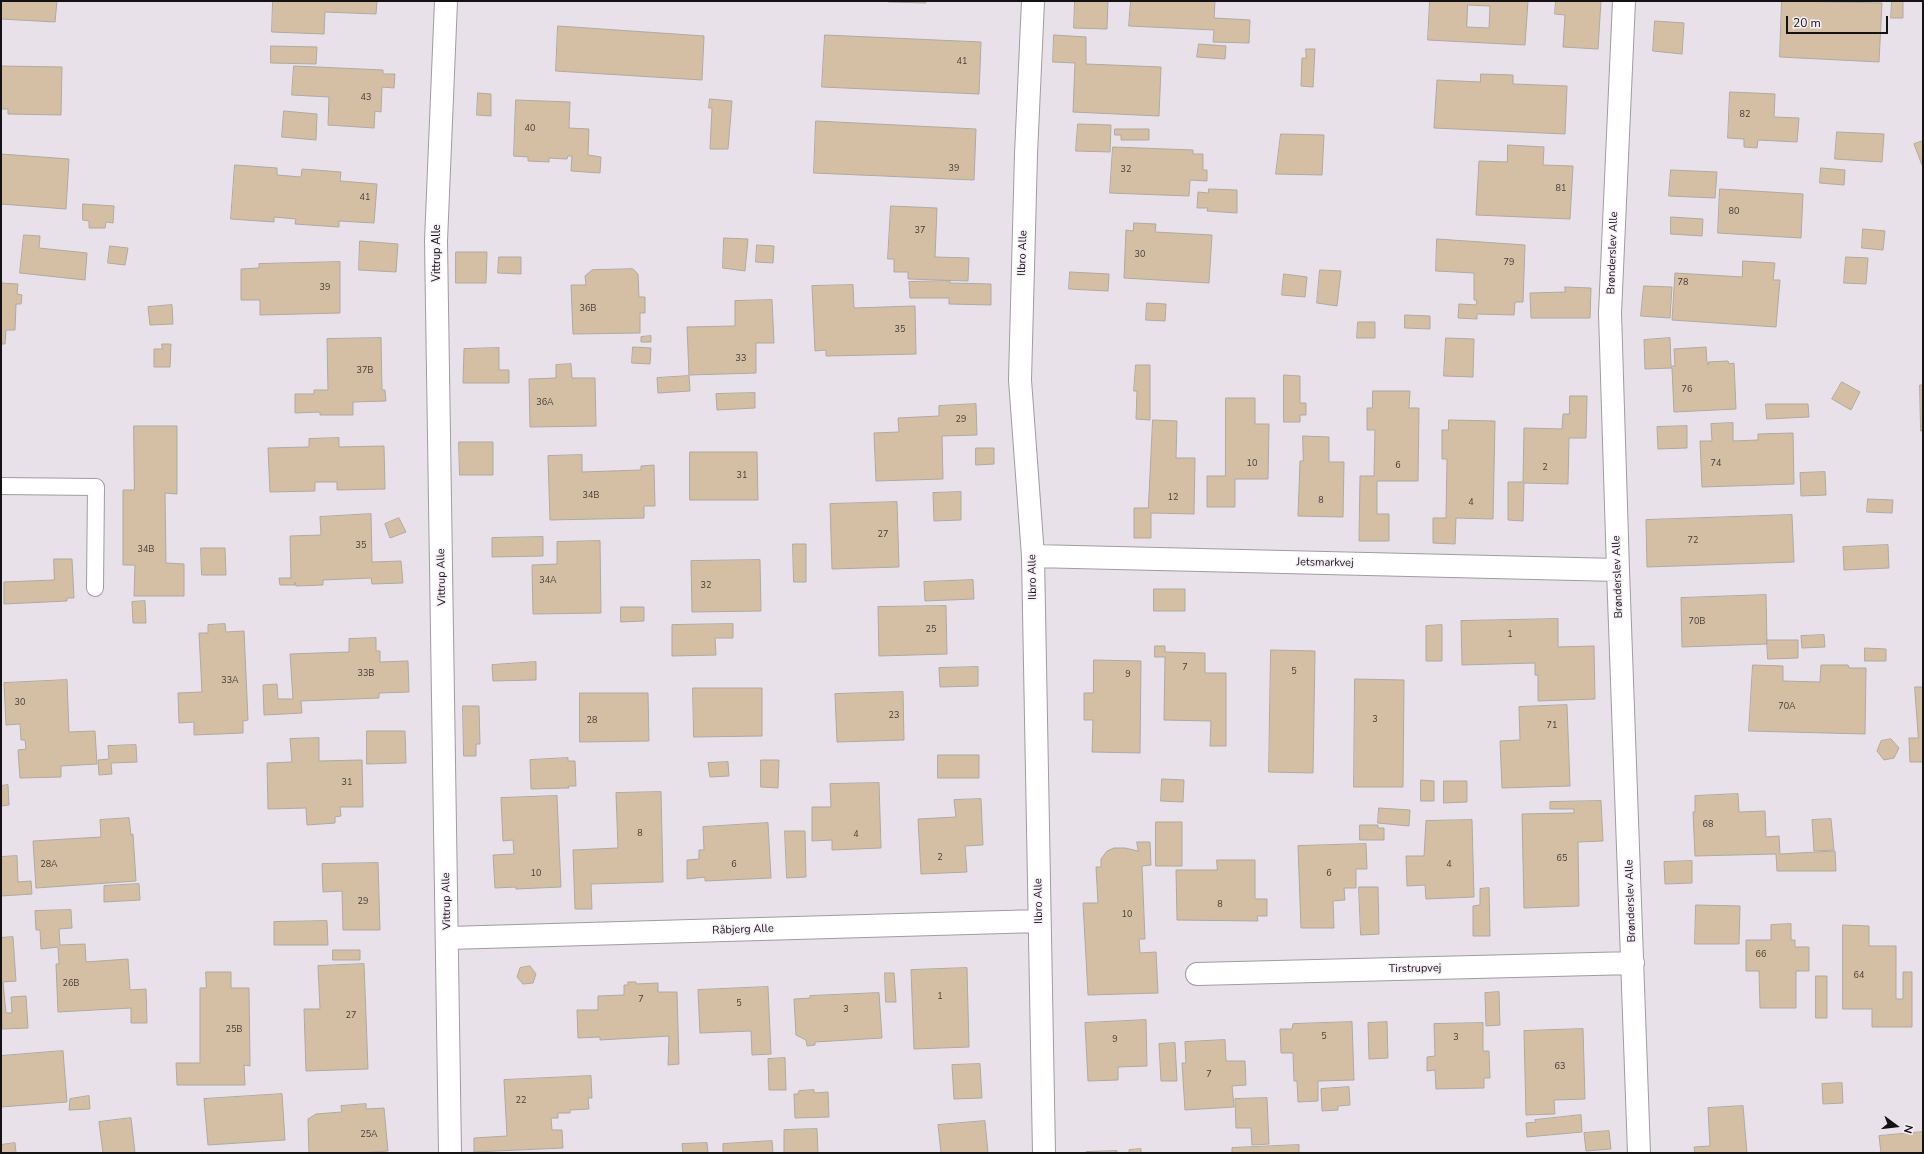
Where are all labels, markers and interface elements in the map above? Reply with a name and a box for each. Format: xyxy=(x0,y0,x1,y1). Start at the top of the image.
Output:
scale bar xyxy=(1788,8,1890,34)
text: 20 m xyxy=(1793,15,1821,31)
house number: 41 xyxy=(957,57,967,67)
house number: 43 xyxy=(361,93,371,103)
house number: 82 xyxy=(1740,110,1750,120)
house number: 40 xyxy=(525,124,535,134)
house number: 39 xyxy=(949,164,959,174)
house number: 32 xyxy=(1121,165,1131,175)
house number: 81 xyxy=(1556,184,1566,194)
house number: 41 xyxy=(360,193,370,203)
house number: 80 xyxy=(1729,207,1739,217)
street label: Brønderslev Alle xyxy=(1605,211,1621,295)
street label: Vittrup Alle xyxy=(430,224,444,282)
house number: 37 xyxy=(915,226,925,236)
street label: Ilbro Alle xyxy=(1016,230,1030,276)
house number: 30 xyxy=(1135,250,1145,260)
house number: 79 xyxy=(1504,258,1514,268)
house number: 78 xyxy=(1678,278,1688,288)
house number: 39 xyxy=(320,283,330,293)
house number: 36B xyxy=(580,304,596,314)
house number: 35 xyxy=(895,325,905,335)
house number: 33 xyxy=(736,354,746,364)
house number: 37B xyxy=(357,366,373,376)
house number: 76 xyxy=(1682,385,1692,395)
house number: 36A xyxy=(536,398,554,408)
house number: 29 xyxy=(956,415,966,425)
house number: 10 xyxy=(1247,459,1257,469)
house number: 74 xyxy=(1711,459,1721,469)
house number: 6 xyxy=(1395,461,1401,471)
house number: 2 xyxy=(1542,463,1548,473)
house number: 31 xyxy=(737,471,747,481)
house number: 34B xyxy=(583,491,599,501)
house number: 12 xyxy=(1168,493,1178,503)
house number: 8 xyxy=(1318,496,1324,506)
house number: 4 xyxy=(1468,498,1474,508)
house number: 27 xyxy=(878,530,888,540)
street label: Brønderslev Alle xyxy=(1610,535,1626,619)
house number: 72 xyxy=(1688,536,1698,546)
house number: 35 xyxy=(356,541,366,551)
house number: 34B xyxy=(138,545,154,555)
street label: Vittrup Alle xyxy=(435,548,449,606)
street label: Ilbro Alle xyxy=(1026,554,1040,600)
street label: Jetsmarkvej xyxy=(1296,556,1354,570)
house number: 34A xyxy=(539,576,557,586)
house number: 32 xyxy=(701,581,711,591)
house number: 70B xyxy=(1689,617,1705,627)
house number: 25 xyxy=(926,625,936,635)
house number: 1 xyxy=(1507,630,1513,640)
house number: 7 xyxy=(1182,663,1188,673)
house number: 5 xyxy=(1291,667,1297,677)
house number: 33B xyxy=(358,669,374,679)
house number: 9 xyxy=(1125,670,1131,680)
house number: 33A xyxy=(221,676,239,686)
house number: 30 xyxy=(15,698,25,708)
house number: 70A xyxy=(1778,702,1796,712)
house number: 23 xyxy=(889,711,899,721)
house number: 3 xyxy=(1372,715,1378,725)
house number: 28 xyxy=(587,716,597,726)
house number: 71 xyxy=(1547,721,1557,731)
house number: 31 xyxy=(342,778,352,788)
house number: 68 xyxy=(1703,820,1713,830)
house number: 8 xyxy=(637,829,643,839)
house number: 4 xyxy=(853,830,859,840)
house number: 2 xyxy=(937,853,943,863)
house number: 65 xyxy=(1557,854,1567,864)
street label: Brønderslev Alle xyxy=(1623,859,1639,943)
house number: 28A xyxy=(40,860,58,870)
house number: 6 xyxy=(731,860,737,870)
house number: 4 xyxy=(1446,860,1452,870)
house number: 10 xyxy=(531,869,541,879)
house number: 6 xyxy=(1326,869,1332,879)
street label: Vittrup Alle xyxy=(440,872,454,930)
street label: Ilbro Alle xyxy=(1032,878,1046,924)
house number: 29 xyxy=(358,897,368,907)
house number: 8 xyxy=(1217,900,1223,910)
house number: 10 xyxy=(1122,910,1132,920)
street label: Råbjerg Alle xyxy=(712,922,774,938)
house number: 66 xyxy=(1756,950,1766,960)
street label: Tirstrupvej xyxy=(1389,962,1441,976)
house number: 64 xyxy=(1854,971,1864,981)
house number: 26B xyxy=(63,979,79,989)
house number: 1 xyxy=(937,992,943,1002)
house number: 7 xyxy=(638,995,644,1005)
house number: 5 xyxy=(736,999,742,1009)
house number: 3 xyxy=(843,1005,849,1015)
house number: 27 xyxy=(346,1011,356,1021)
house number: 25B xyxy=(226,1025,242,1035)
house number: 5 xyxy=(1321,1032,1327,1042)
house number: 3 xyxy=(1453,1033,1459,1043)
house number: 9 xyxy=(1112,1035,1118,1045)
house number: 63 xyxy=(1555,1062,1565,1072)
house number: 7 xyxy=(1206,1070,1212,1080)
house number: 22 xyxy=(516,1096,526,1106)
north arrow xyxy=(1876,1106,1916,1146)
text: N xyxy=(1900,1123,1916,1135)
house number: 25A xyxy=(360,1130,378,1140)

